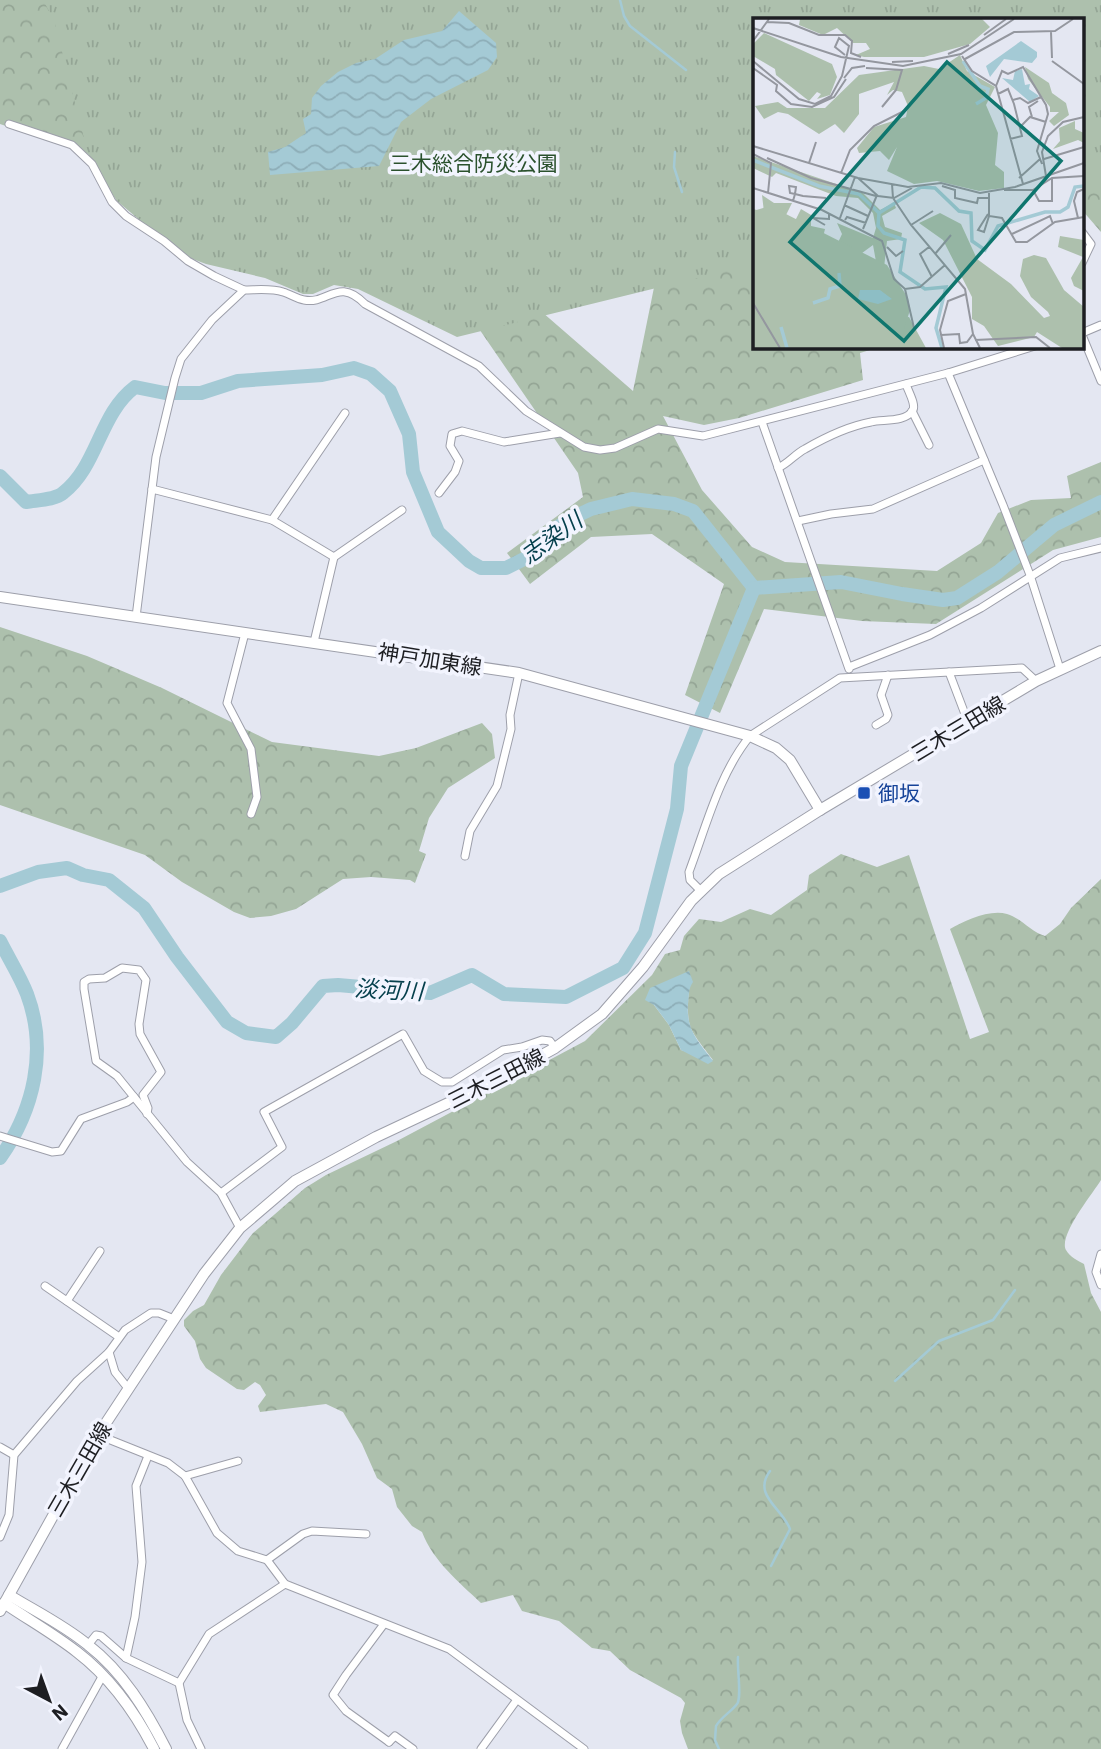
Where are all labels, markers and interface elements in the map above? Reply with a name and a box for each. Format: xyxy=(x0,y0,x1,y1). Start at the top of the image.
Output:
inset map xyxy=(753,18,1084,348)
park label: 三木総合防災公園 xyxy=(390,149,558,177)
water label: 志染川 xyxy=(514,503,590,569)
street label: 神戸加東線 xyxy=(376,637,484,681)
street label: 三木三田線 xyxy=(906,689,1010,767)
place label: 御坂 xyxy=(878,779,920,807)
marker: 御坂 xyxy=(856,785,872,801)
water label: 淡河川 xyxy=(354,972,427,1006)
street label: 三木三田線 xyxy=(443,1042,549,1114)
street label: 三木三田線 xyxy=(41,1417,117,1521)
north arrow xyxy=(14,1665,84,1735)
text: N xyxy=(47,1699,73,1726)

